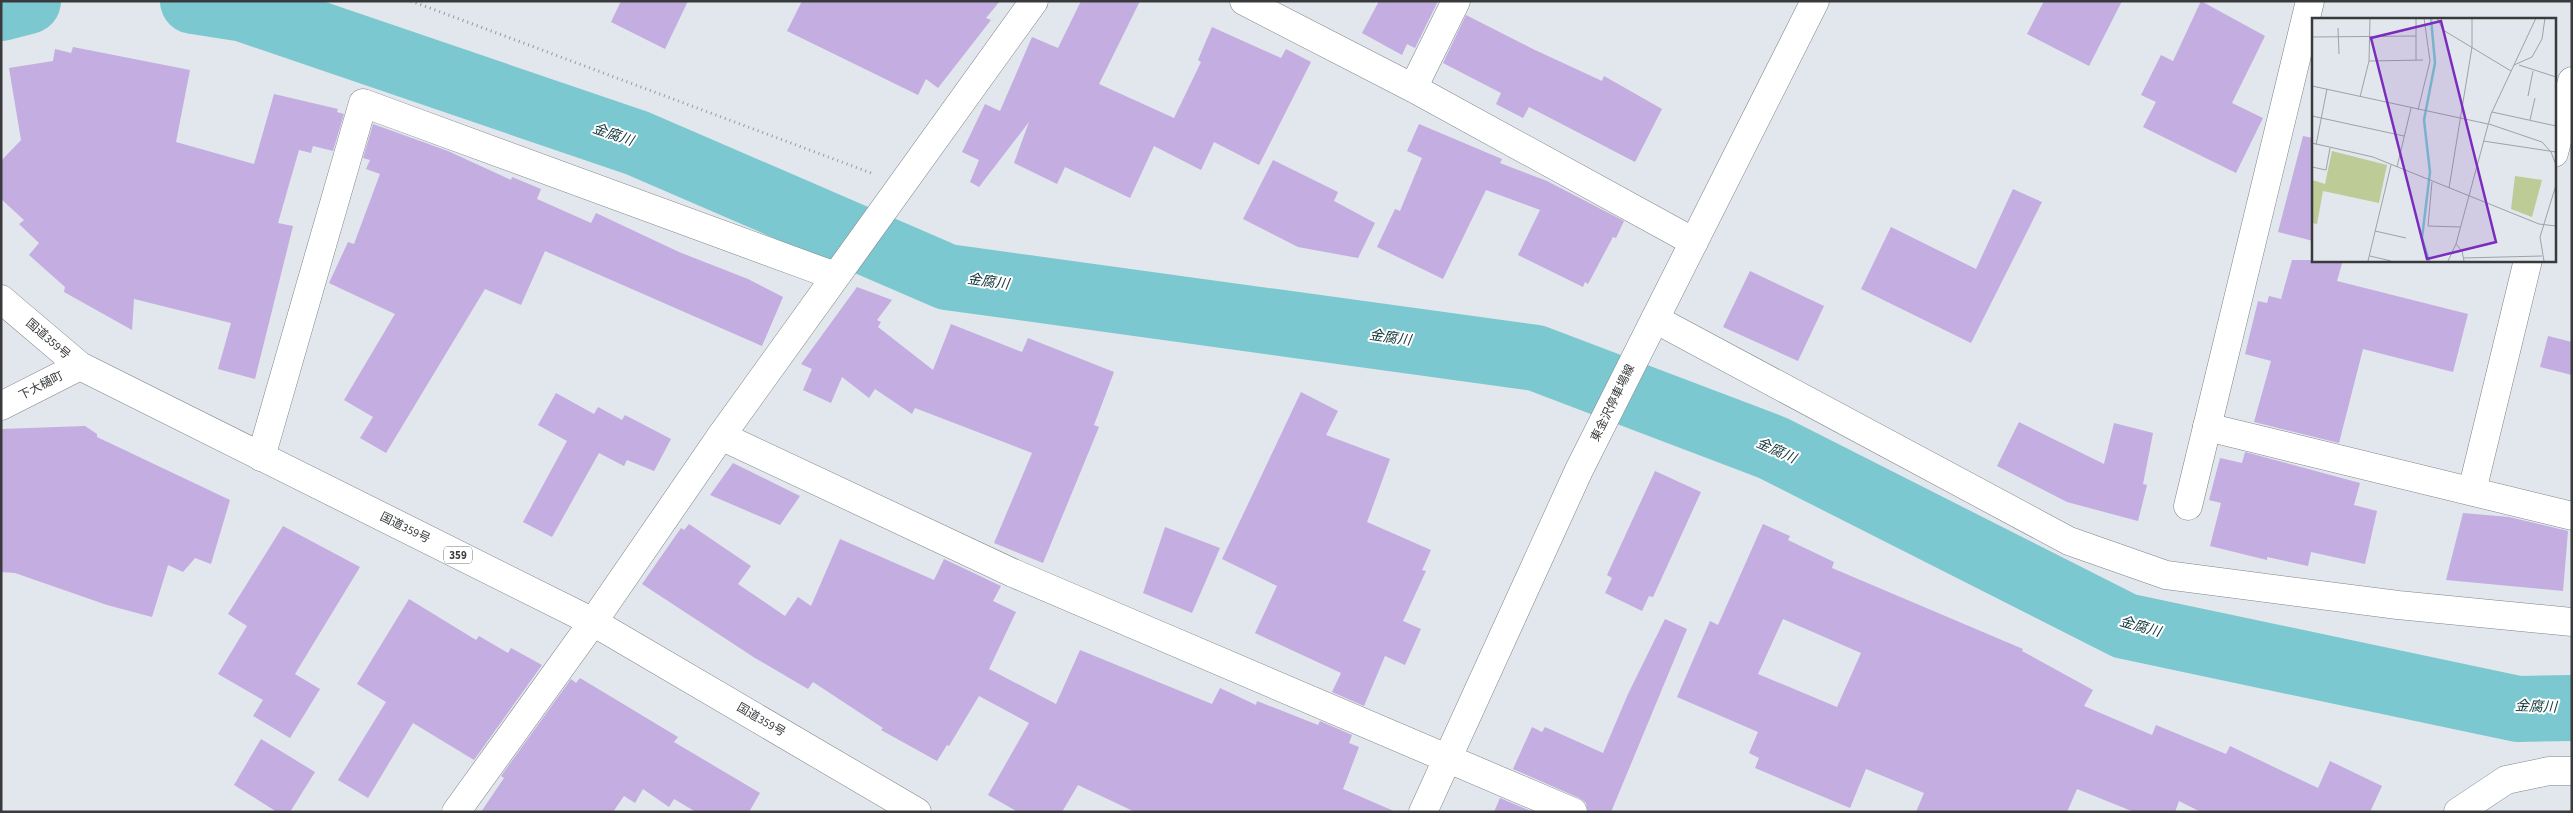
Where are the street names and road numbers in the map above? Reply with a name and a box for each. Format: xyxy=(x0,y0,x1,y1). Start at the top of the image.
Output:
street label: 国道359号 xyxy=(22,315,74,363)
street label: 東金沢停車場線 xyxy=(1587,362,1639,444)
street label: 下大樋町 xyxy=(16,368,66,404)
street label: 国道359号 xyxy=(377,509,433,547)
road number: 359 xyxy=(444,546,472,564)
street label: 国道359号 xyxy=(733,699,789,741)

